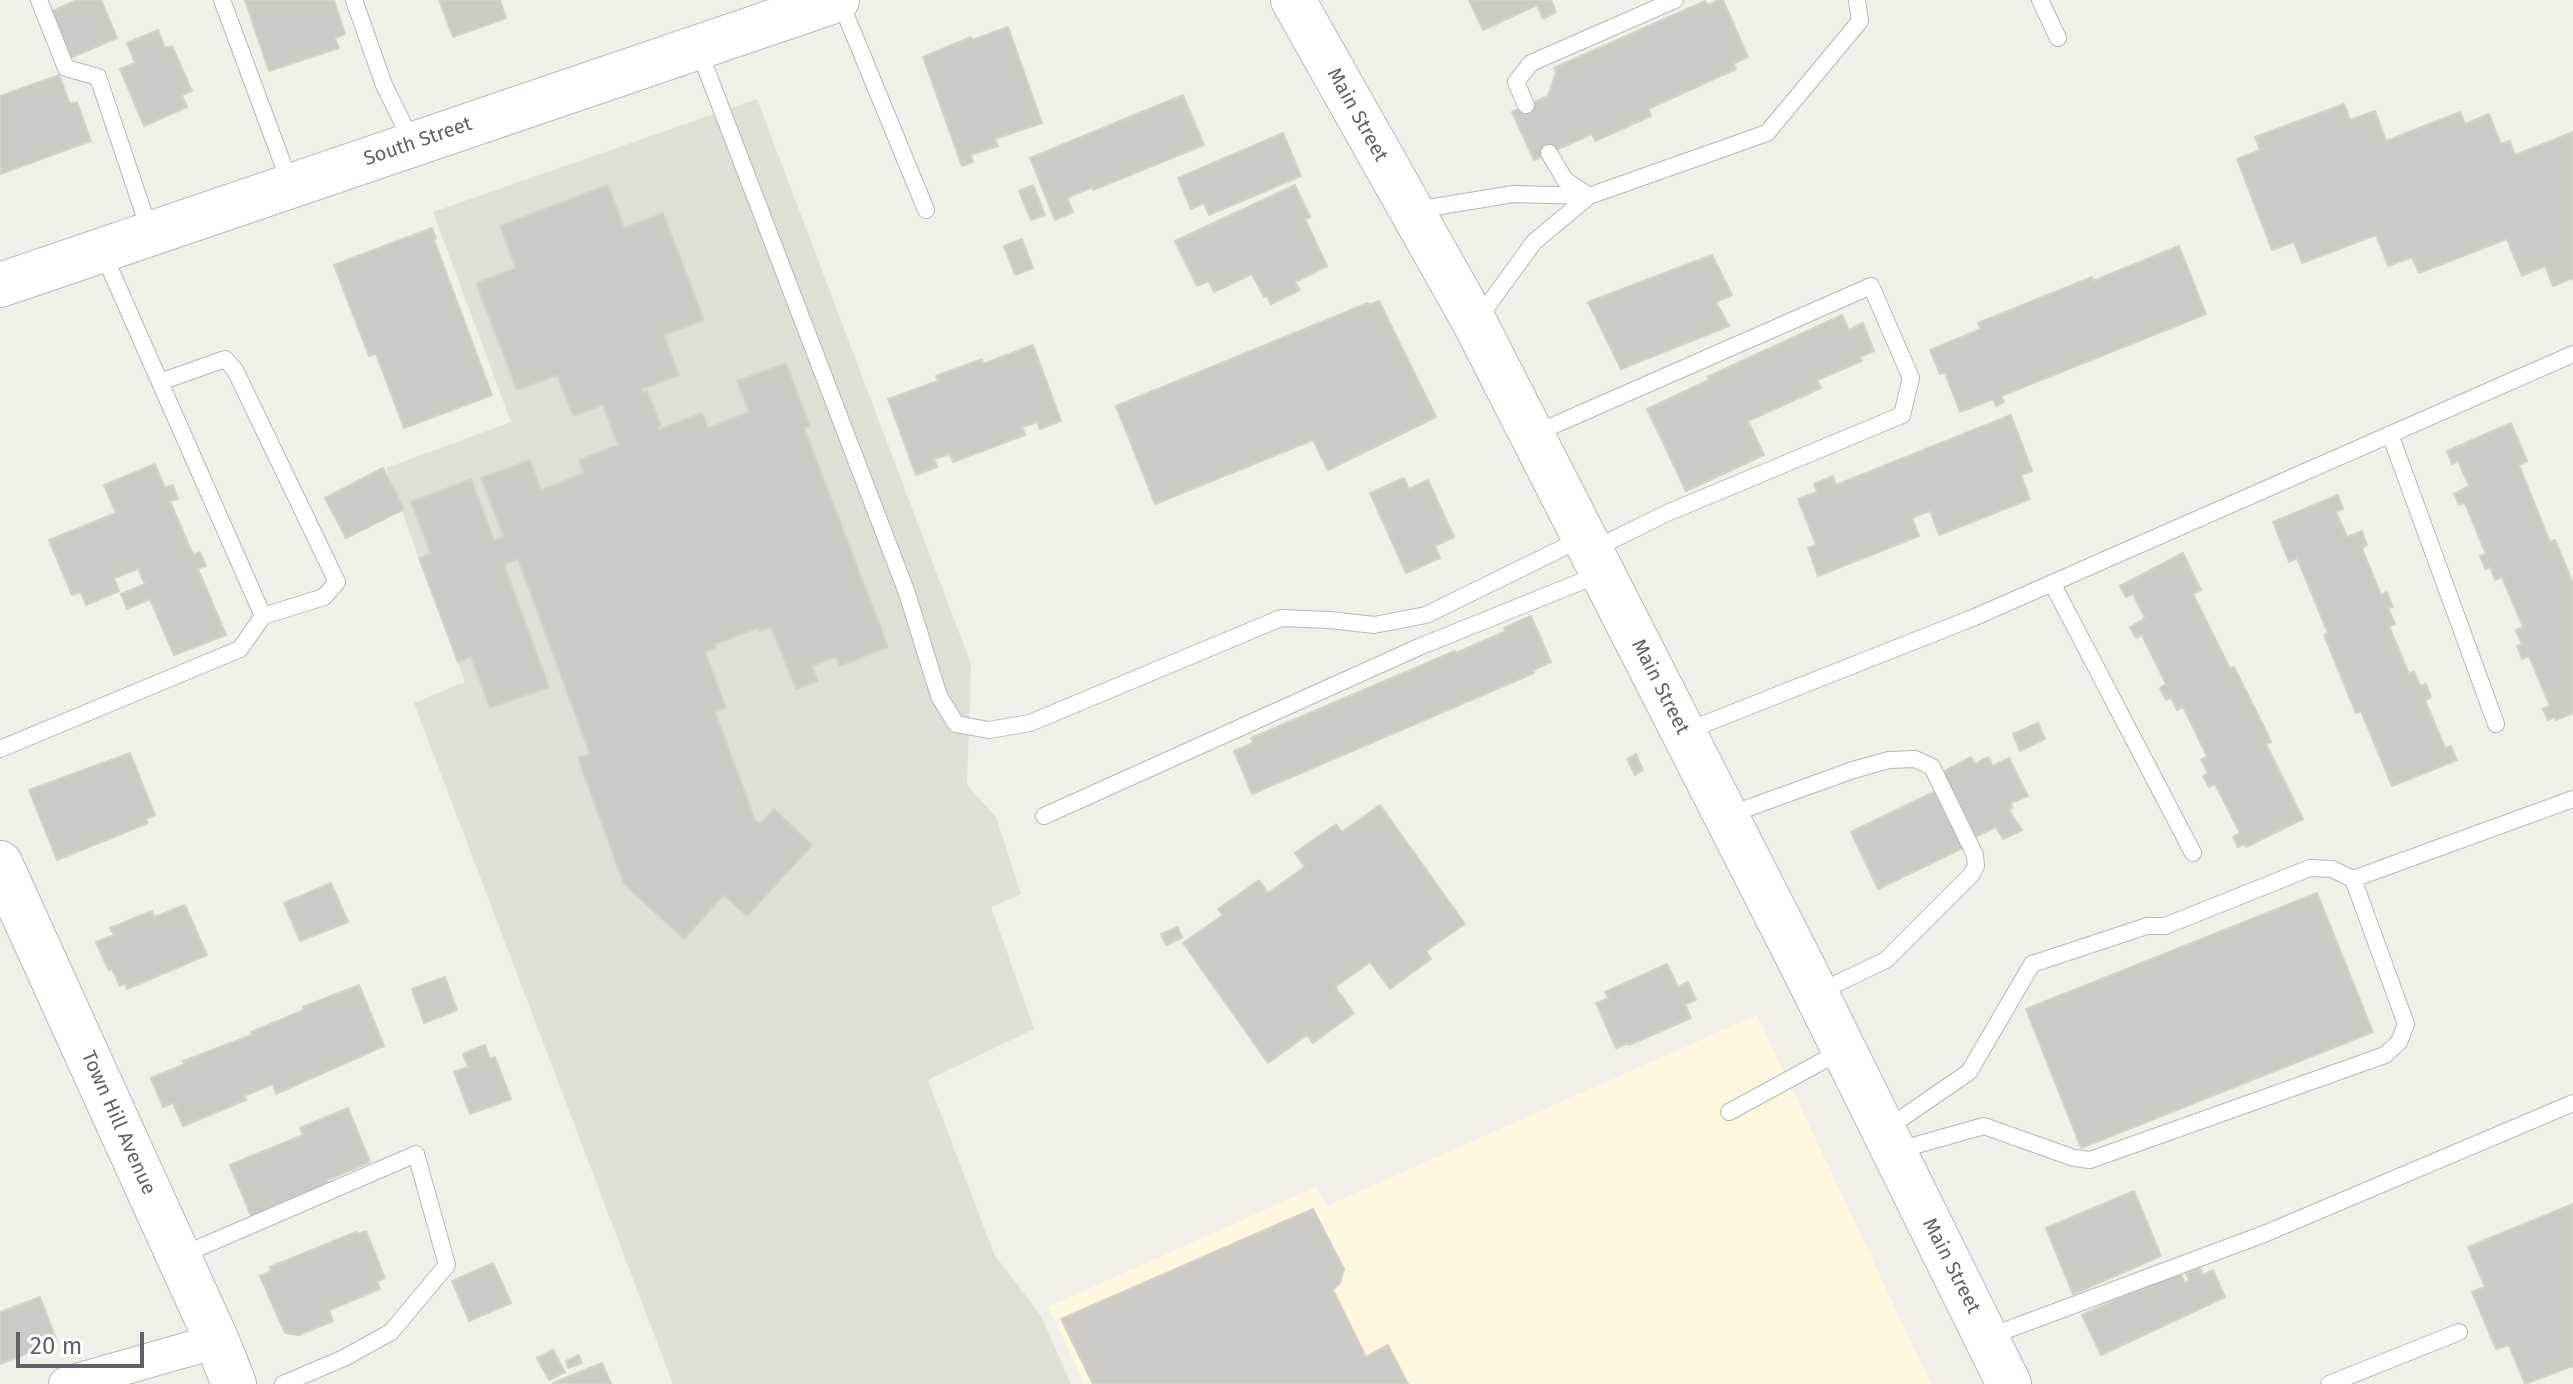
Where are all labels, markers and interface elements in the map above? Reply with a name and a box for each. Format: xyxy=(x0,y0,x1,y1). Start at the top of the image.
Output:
street label: Main Street xyxy=(1321,64,1393,166)
street label: South Street xyxy=(361,112,475,172)
street label: Main Street xyxy=(1626,636,1694,738)
street label: Town Hill Avenue xyxy=(76,1047,160,1199)
street label: Main Street xyxy=(1917,1215,1985,1317)
scale bar xyxy=(20,1316,148,1366)
text: 20 m xyxy=(30,1332,82,1360)

